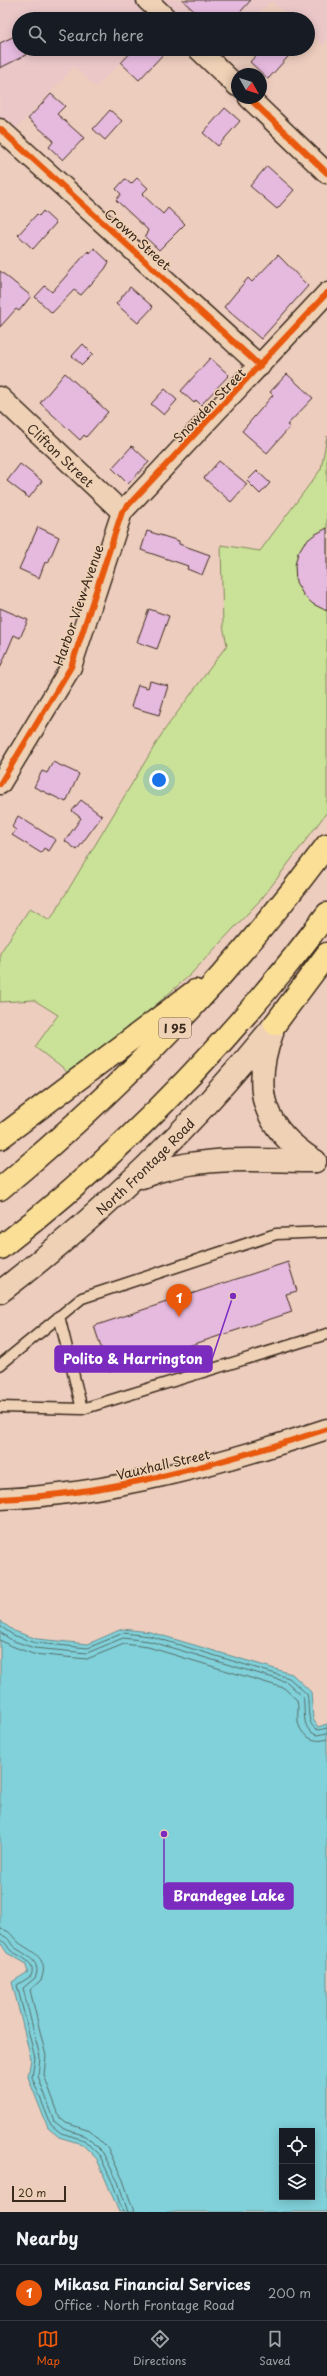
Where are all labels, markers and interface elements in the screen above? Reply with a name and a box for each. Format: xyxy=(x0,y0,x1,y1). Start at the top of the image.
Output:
search box xyxy=(12,12,315,56)
icon: search xyxy=(26,23,48,45)
text: Search here xyxy=(58,23,144,46)
north arrow xyxy=(231,68,267,104)
street label: Crown Street xyxy=(101,204,175,274)
street label: Snowden Street xyxy=(169,364,249,446)
street label: Clifton Street xyxy=(23,418,99,491)
street label: Harbor View Avenue xyxy=(48,542,108,668)
your location xyxy=(149,770,169,790)
road number: I 95 xyxy=(159,1018,191,1038)
street label: North Frontage Road xyxy=(91,1114,198,1219)
pin: 1 xyxy=(166,1284,192,1317)
callout: Polito & Harrington xyxy=(55,1346,212,1372)
text: Polito & Harrington xyxy=(63,1348,203,1369)
street label: Vauxhall Street xyxy=(114,1444,212,1484)
callout: Brandegee Lake xyxy=(164,1883,293,1909)
text: Brandegee Lake xyxy=(173,1885,285,1906)
map controls xyxy=(279,2128,315,2200)
button: locate xyxy=(279,2128,315,2164)
button: layers xyxy=(279,2164,315,2200)
scale bar xyxy=(12,2184,66,2203)
text: 20 m xyxy=(18,2184,46,2201)
text: Nearby xyxy=(16,2225,78,2251)
text: Mikasa Financial Services xyxy=(54,2272,251,2295)
text: 1 xyxy=(26,2283,32,2302)
text: 200 m xyxy=(268,2283,311,2302)
text: Office · North Frontage Road xyxy=(54,2295,235,2314)
tab: Map xyxy=(36,2328,60,2369)
tab: Directions xyxy=(133,2328,186,2369)
tab: Saved xyxy=(259,2328,291,2369)

